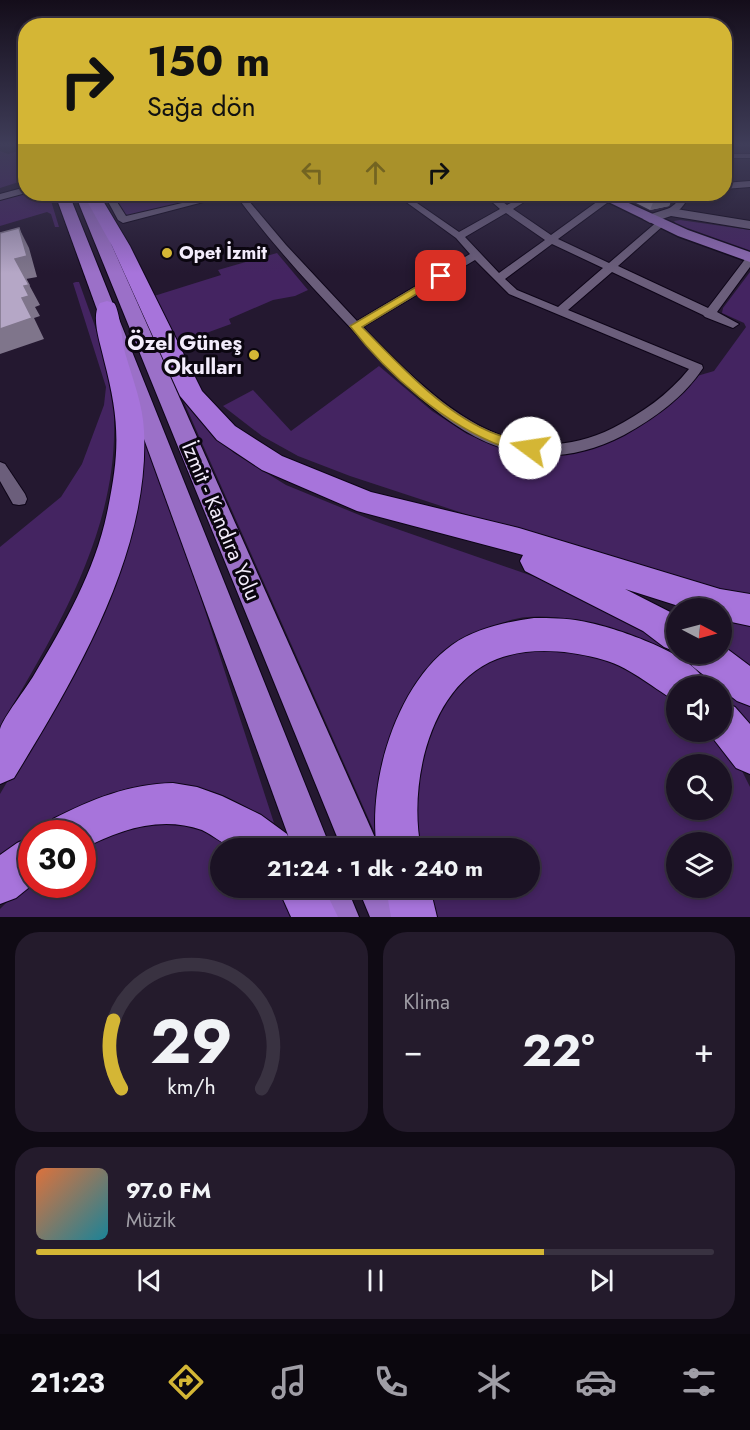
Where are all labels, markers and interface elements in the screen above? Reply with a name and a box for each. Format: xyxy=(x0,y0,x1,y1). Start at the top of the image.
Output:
text: 150 m xyxy=(147,31,270,92)
icon: right xyxy=(48,42,126,120)
text: Sağa dön xyxy=(147,87,256,126)
icon: left xyxy=(296,156,329,189)
icon: ahead xyxy=(359,156,392,189)
icon: right xyxy=(422,156,455,189)
place label: Opet İzmit xyxy=(179,240,267,266)
marker: Opet İzmit xyxy=(160,246,174,260)
pin xyxy=(415,250,466,301)
icon: arrive xyxy=(424,259,457,292)
place label: Özel Güneş Okulları xyxy=(127,328,242,382)
marker: Özel Güneş Okulları xyxy=(247,348,261,362)
position arrow xyxy=(498,416,562,480)
street label: İzmit - Kandıra Yolu xyxy=(174,437,268,605)
north arrow xyxy=(666,598,732,664)
map controls xyxy=(666,598,732,898)
button: sound xyxy=(666,676,732,742)
button: search xyxy=(666,754,732,820)
speed limit sign: 30 xyxy=(18,820,96,898)
button: layers xyxy=(666,832,732,898)
text: 21:24 · 1 dk · 240 m xyxy=(267,852,483,884)
text: Klima xyxy=(404,988,450,1017)
text: 29 xyxy=(150,996,233,1086)
text: 22° xyxy=(522,1018,595,1083)
text: − xyxy=(404,1027,423,1074)
text: + xyxy=(694,1027,714,1074)
text: km/h xyxy=(167,1071,215,1102)
text: 97.0 FM xyxy=(126,1174,211,1206)
text: Müzik xyxy=(126,1206,176,1235)
icon: previous xyxy=(133,1264,166,1297)
icon: pause xyxy=(359,1264,392,1297)
icon: next xyxy=(585,1264,618,1297)
icon: directions xyxy=(165,1361,207,1403)
icon: music xyxy=(268,1361,310,1403)
icon: phone xyxy=(370,1361,412,1403)
icon: climate xyxy=(473,1361,515,1403)
icon: car xyxy=(575,1361,617,1403)
icon: filters xyxy=(678,1361,720,1403)
text: 21:23 xyxy=(30,1363,105,1402)

